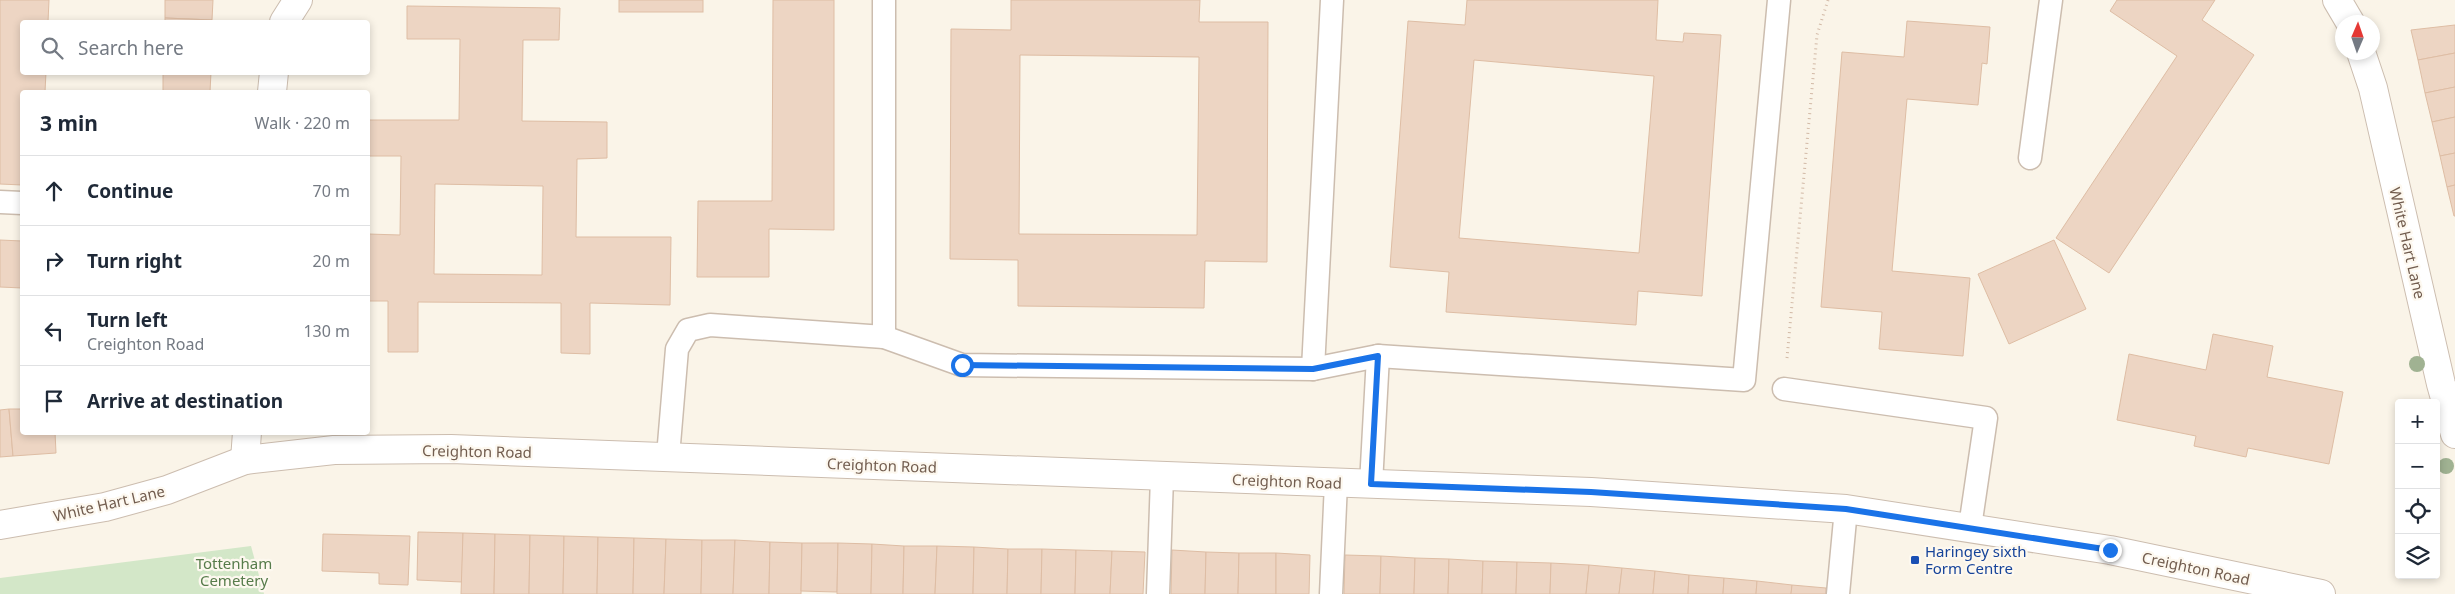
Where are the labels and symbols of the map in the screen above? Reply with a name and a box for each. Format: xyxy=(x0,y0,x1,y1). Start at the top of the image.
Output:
north arrow xyxy=(2335,15,2380,60)
street label: White Hart Lane xyxy=(2385,185,2431,301)
route start xyxy=(951,354,974,377)
street label: Creighton Road xyxy=(422,440,532,462)
street label: Creighton Road xyxy=(827,453,937,477)
street label: Creighton Road xyxy=(1232,469,1342,493)
street label: White Hart Lane xyxy=(51,480,167,526)
route end xyxy=(2099,539,2122,562)
place label: Haringey sixth Form Centre xyxy=(1925,541,2026,578)
street label: Creighton Road xyxy=(2140,547,2252,589)
park label: Tottenham Cemetery xyxy=(196,553,272,590)
marker: Haringey sixth Form Centre xyxy=(1909,554,1921,566)

